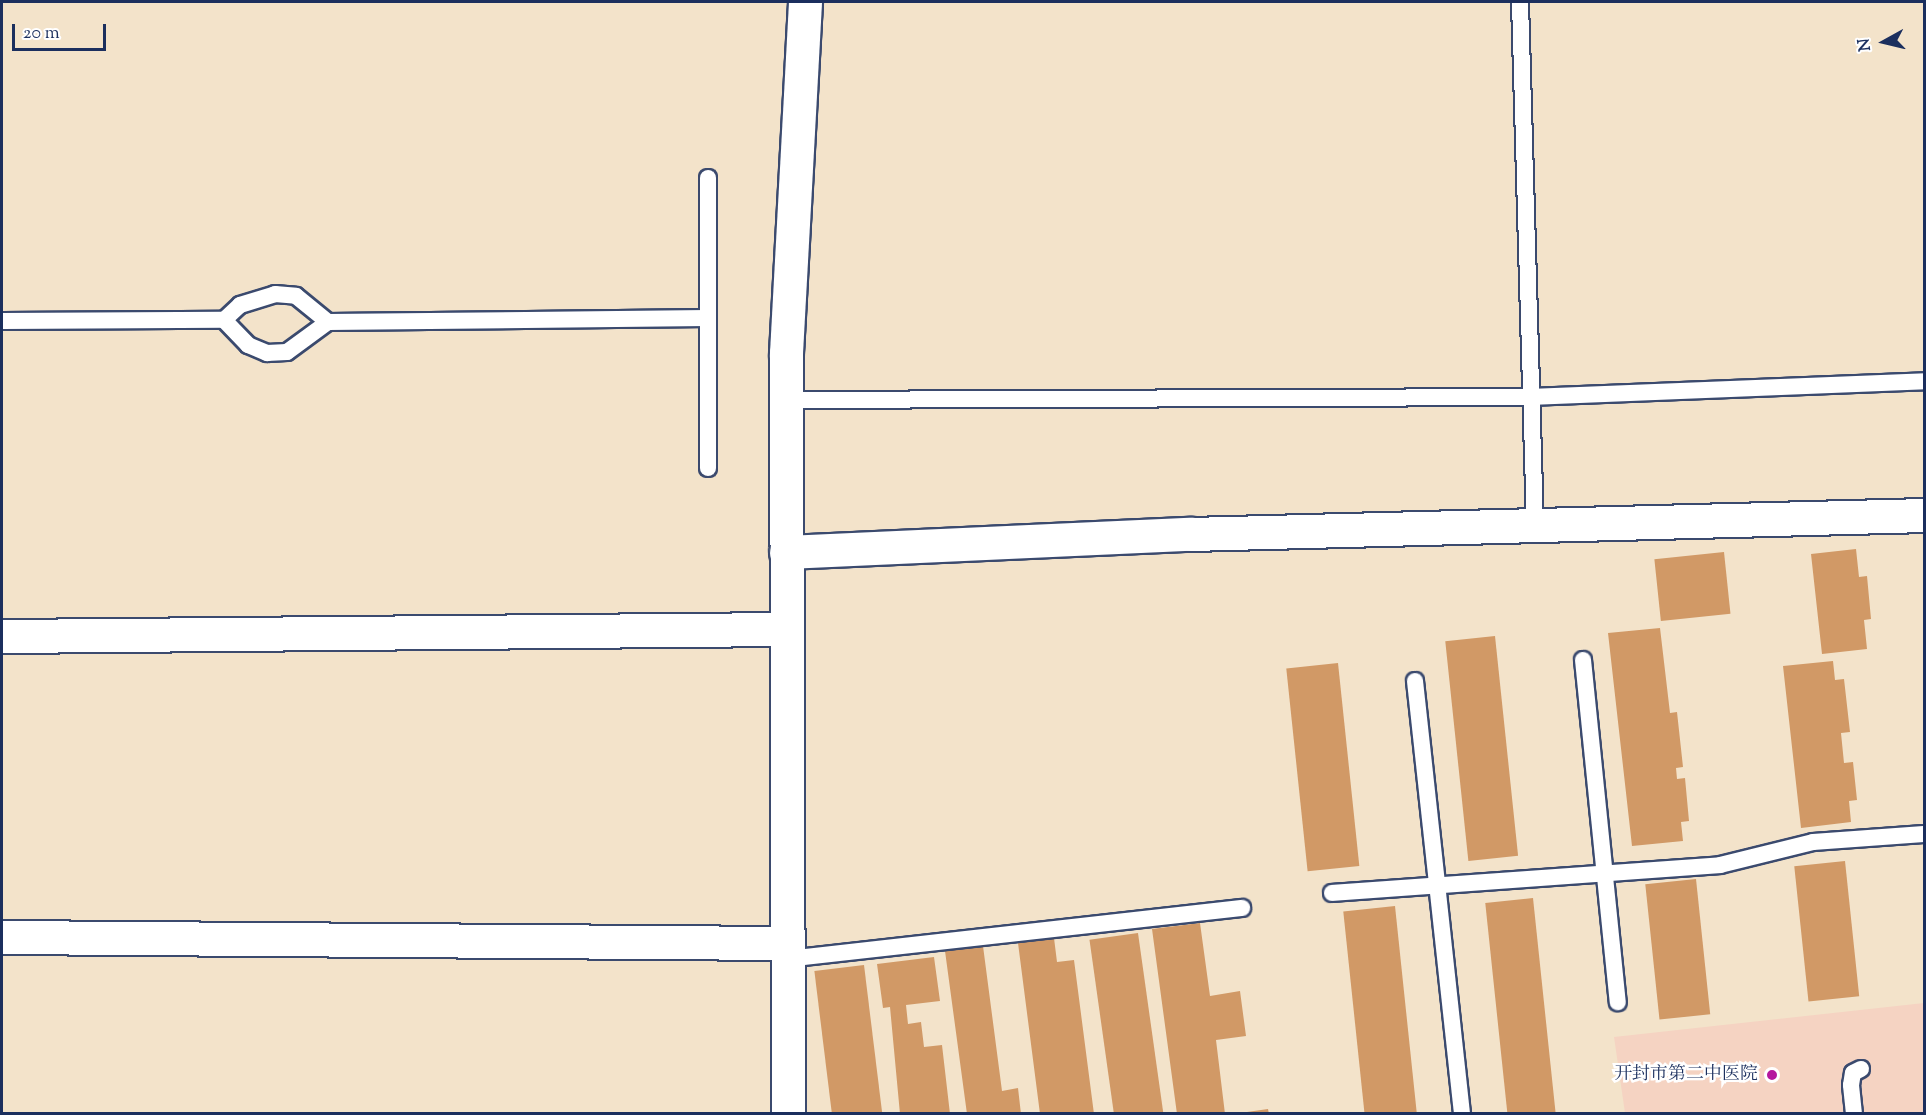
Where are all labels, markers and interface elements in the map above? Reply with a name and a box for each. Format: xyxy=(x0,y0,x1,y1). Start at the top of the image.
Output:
scale bar xyxy=(15,12,110,50)
north arrow xyxy=(1854,12,1914,72)
text: 20 m xyxy=(23,21,60,47)
text: N xyxy=(1853,37,1878,53)
place label: 开封市第二中医院 xyxy=(1614,1064,1758,1086)
marker: 开封市第二中医院 xyxy=(1763,1066,1781,1084)

